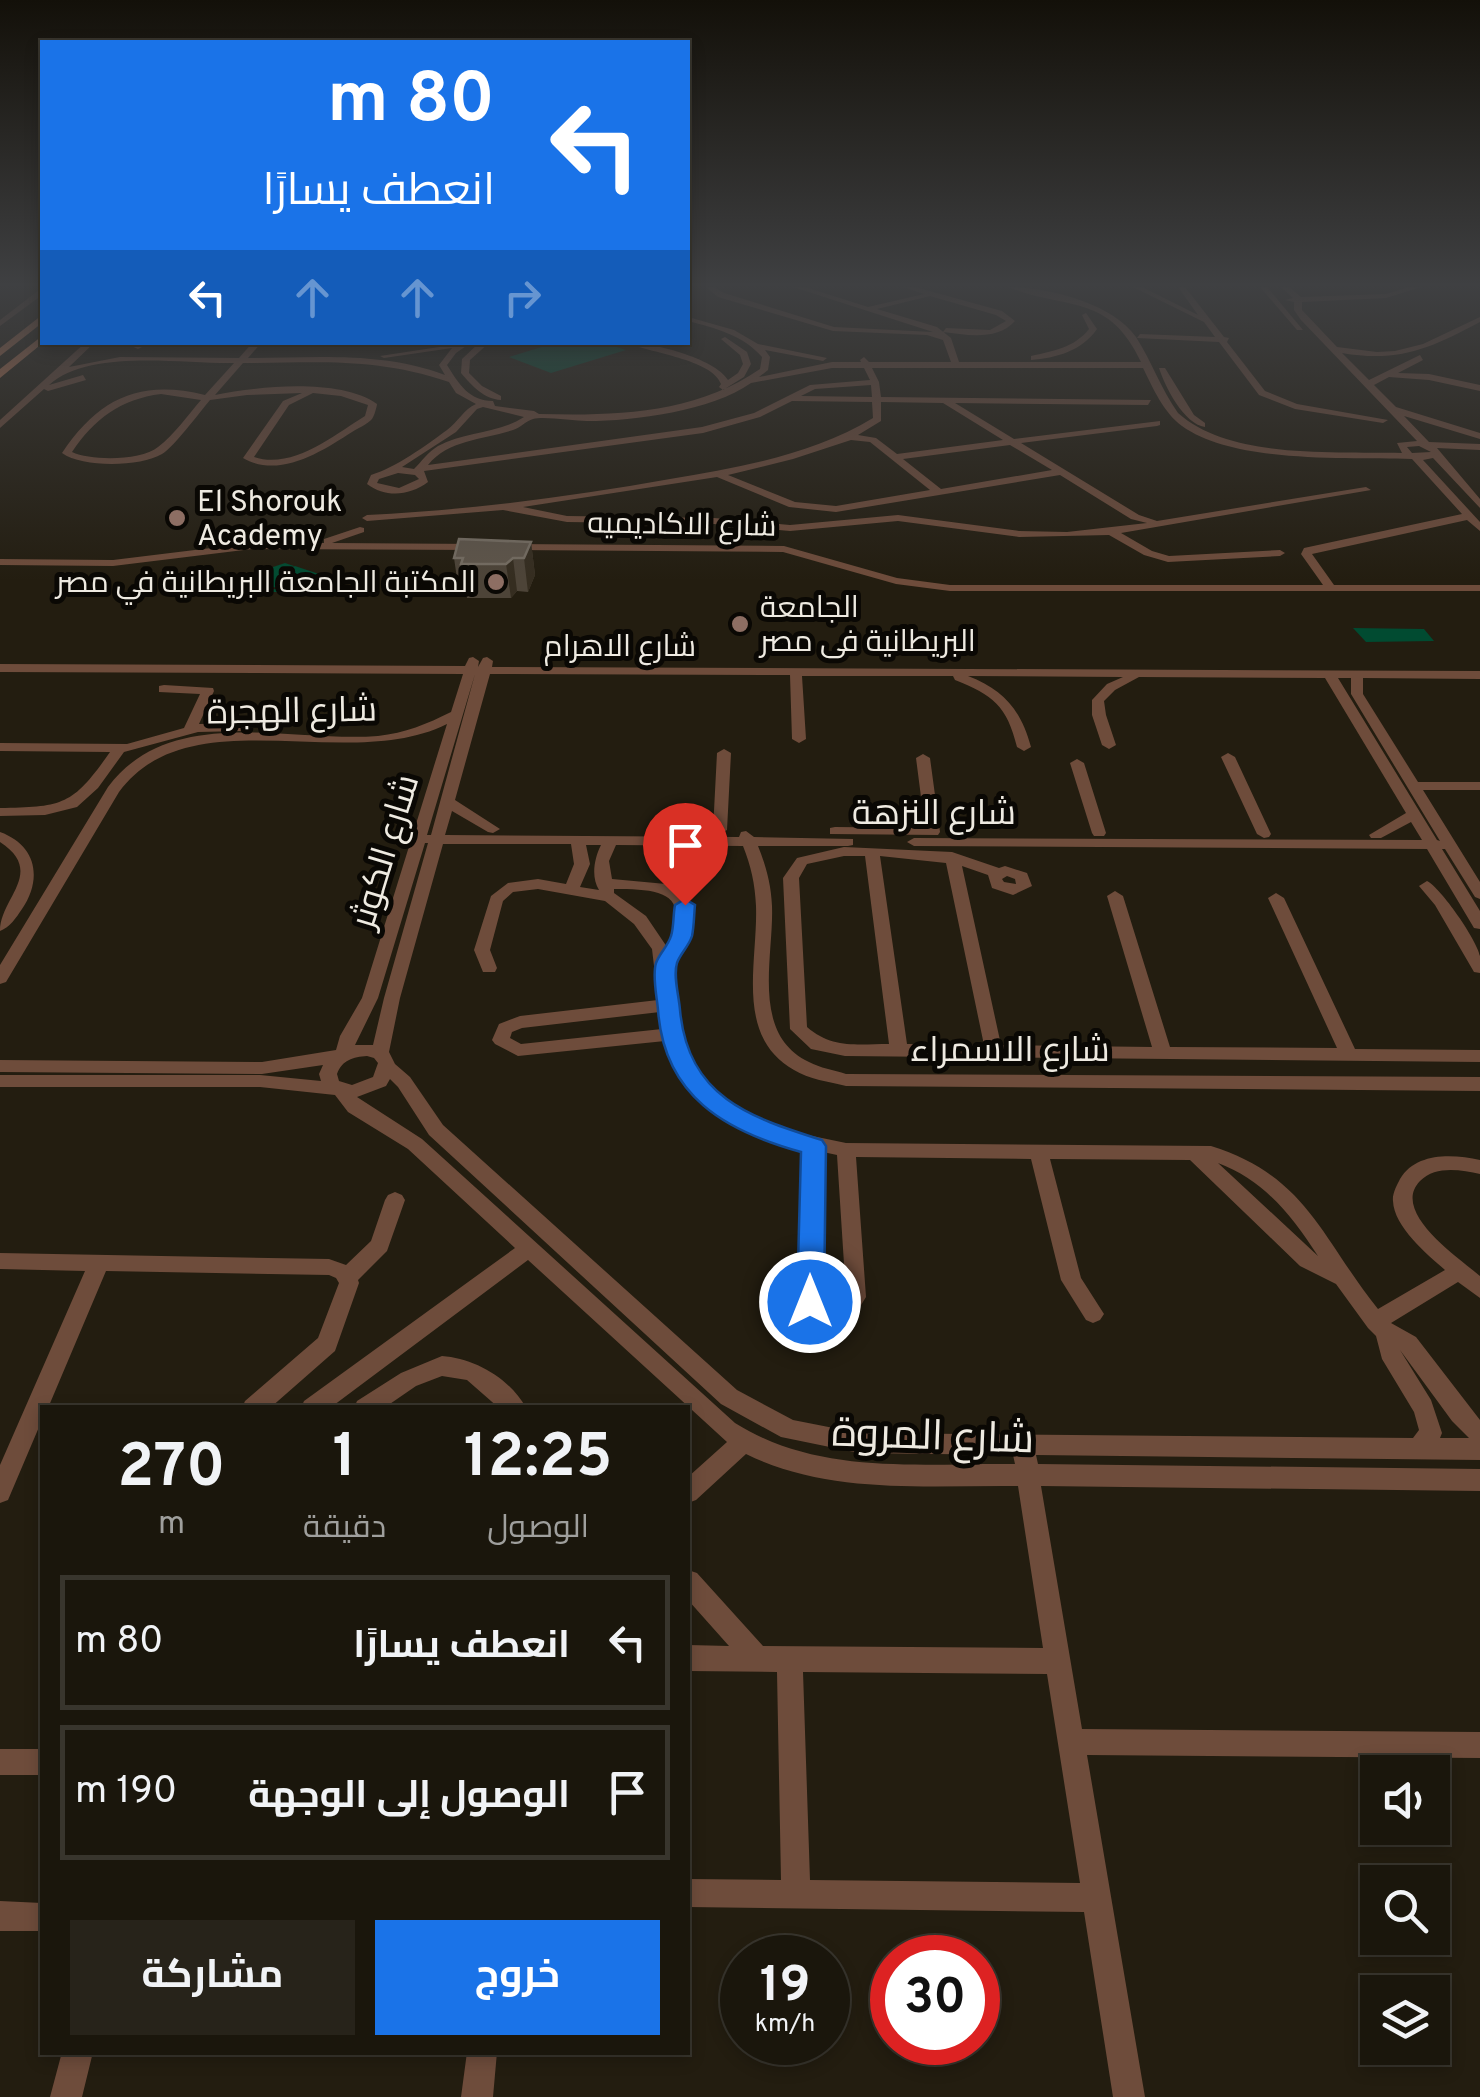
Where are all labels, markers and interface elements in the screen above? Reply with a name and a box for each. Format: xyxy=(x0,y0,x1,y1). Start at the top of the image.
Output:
text: 80 m xyxy=(327,58,495,147)
icon: left xyxy=(530,80,660,210)
text: انعطف يسارًا xyxy=(263,164,495,221)
icon: left xyxy=(180,270,235,325)
icon: ahead xyxy=(285,270,340,325)
icon: ahead xyxy=(390,270,445,325)
icon: right xyxy=(495,270,550,325)
place label: El Shorouk Academy xyxy=(197,485,342,556)
street label: شارع الاكاديميه xyxy=(587,506,777,547)
marker: El Shorouk Academy xyxy=(166,507,188,529)
place label: المكتبة الجامعة البريطانية في مصر xyxy=(54,566,476,605)
marker: المكتبة الجامعة البريطانية في مصر xyxy=(485,571,507,593)
place label: الجامعة البريطانية فى مصر xyxy=(758,591,976,662)
marker: الجامعة البريطانية فى مصر xyxy=(729,613,751,635)
street label: شارع الاهرام xyxy=(544,630,696,667)
street label: شارع الهجرة xyxy=(207,690,378,736)
street label: شارع الكوثر xyxy=(342,770,431,936)
street label: شارع النزهة xyxy=(852,793,1016,837)
pin xyxy=(643,803,728,906)
icon: arrive xyxy=(658,818,713,873)
street label: شارع الاسمراء xyxy=(910,1030,1110,1074)
position arrow xyxy=(758,1250,862,1354)
street label: شارع المروة xyxy=(831,1408,1035,1469)
text: 1 xyxy=(333,1422,357,1498)
text: 12:25 xyxy=(464,1422,612,1498)
text: 270 xyxy=(118,1432,225,1508)
text: m xyxy=(158,1505,185,1545)
text: دقيقة xyxy=(303,1509,386,1549)
text: الوصول xyxy=(487,1509,589,1549)
icon: left xyxy=(600,1615,655,1670)
text: 80 m xyxy=(75,1618,163,1667)
text: انعطف يسارًا xyxy=(353,1623,570,1672)
map controls xyxy=(1360,1755,1450,2065)
button: sound xyxy=(1360,1755,1450,1845)
icon: arrive xyxy=(600,1765,655,1820)
text: 190 m xyxy=(75,1768,177,1817)
text: الوصول إلى الوجهة xyxy=(248,1773,570,1822)
button: search xyxy=(1360,1865,1450,1955)
button: مشاركة xyxy=(70,1920,355,2035)
button: خروج xyxy=(375,1920,660,2035)
speed limit sign: 30 xyxy=(870,1935,1000,2065)
text: 19 xyxy=(760,1956,810,2019)
button: layers xyxy=(1360,1975,1450,2065)
text: km/h xyxy=(755,2009,815,2041)

